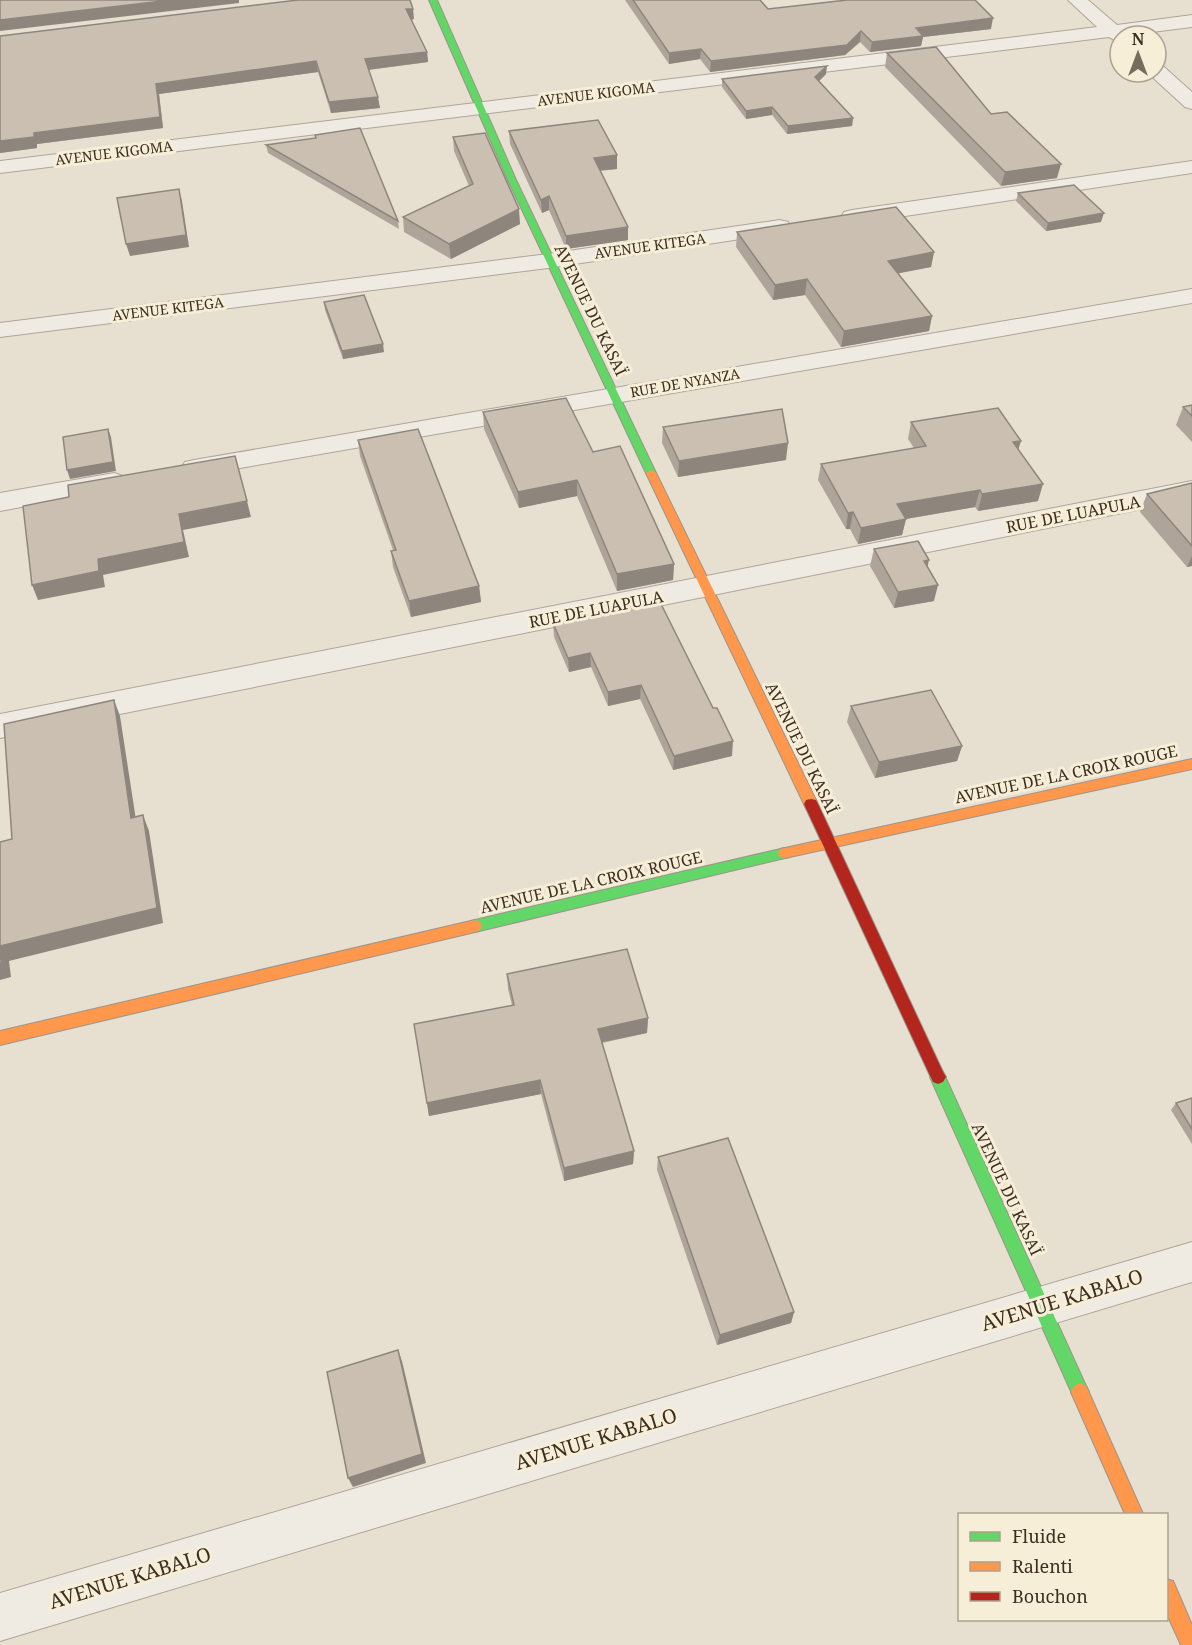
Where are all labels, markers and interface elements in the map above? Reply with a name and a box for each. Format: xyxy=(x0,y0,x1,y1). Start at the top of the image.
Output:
north arrow xyxy=(1108,24,1168,84)
text: N xyxy=(1132,28,1145,50)
street label: AVENUE KIGOMA xyxy=(536,77,656,110)
street label: AVENUE KIGOMA xyxy=(54,136,174,169)
street label: AVENUE KITEGA xyxy=(593,228,707,263)
street label: AVENUE DU KASAÏ xyxy=(550,241,632,380)
street label: AVENUE KITEGA xyxy=(111,292,225,325)
street label: RUE DE NYANZA xyxy=(629,363,741,402)
street label: RUE DE LUAPULA xyxy=(1004,490,1143,538)
street label: RUE DE LUAPULA xyxy=(527,585,666,633)
street label: AVENUE DU KASAÏ xyxy=(761,679,843,818)
street label: AVENUE DE LA CROIX ROUGE xyxy=(953,740,1179,808)
street label: AVENUE DE LA CROIX ROUGE xyxy=(478,846,704,918)
street label: AVENUE DU KASAÏ xyxy=(967,1119,1047,1259)
street label: AVENUE KABALO xyxy=(978,1262,1146,1337)
street label: AVENUE KABALO xyxy=(512,1401,680,1476)
legend xyxy=(958,1513,1168,1621)
text: Fluide xyxy=(1012,1524,1066,1548)
street label: AVENUE KABALO xyxy=(46,1540,214,1615)
text: Ralenti xyxy=(1012,1554,1073,1578)
text: Bouchon xyxy=(1012,1584,1088,1608)

